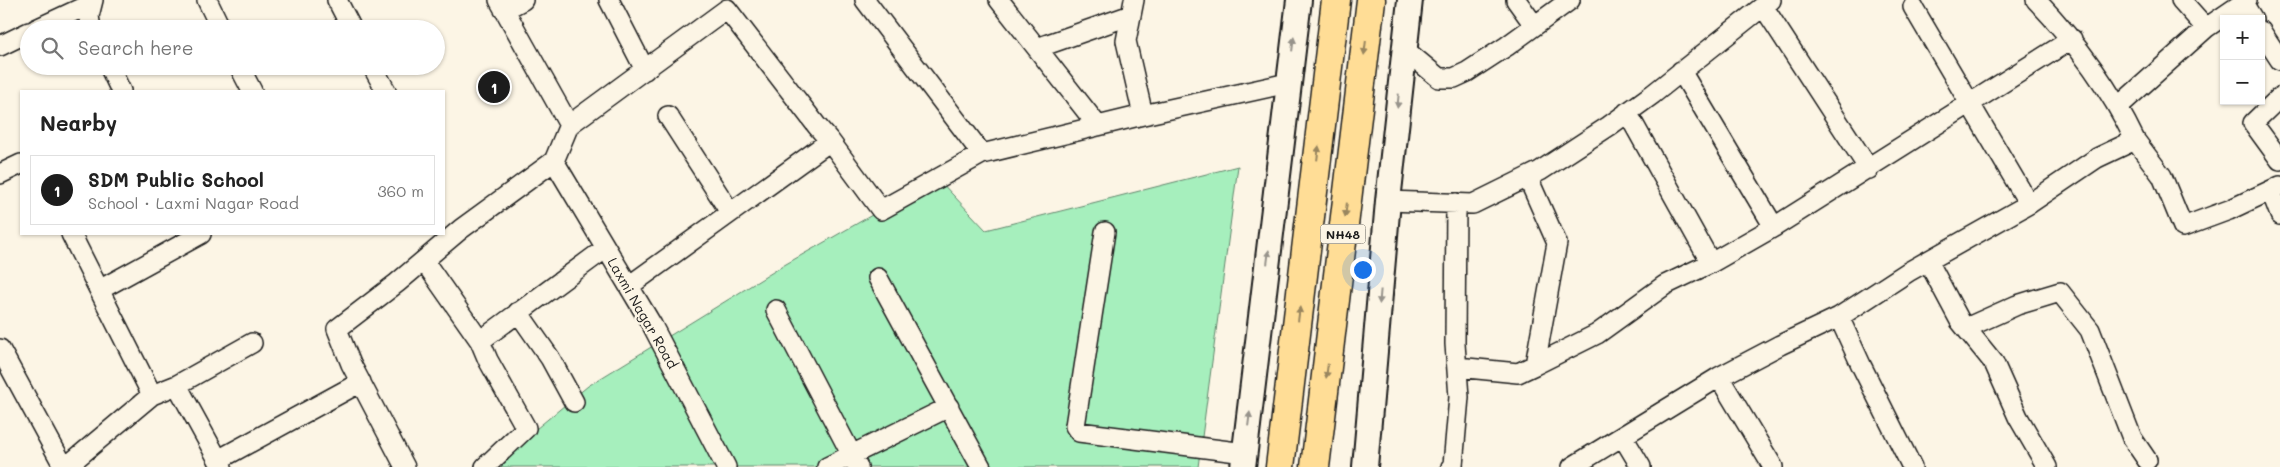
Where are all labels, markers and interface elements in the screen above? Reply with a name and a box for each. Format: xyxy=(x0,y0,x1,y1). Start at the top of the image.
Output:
map controls xyxy=(2220,15,2265,105)
button: + xyxy=(2220,15,2265,60)
search box xyxy=(20,20,445,75)
icon: search xyxy=(38,34,66,62)
text: Search here xyxy=(78,35,194,60)
one-way arrow xyxy=(1289,35,1297,51)
one-way arrow xyxy=(1361,41,1369,57)
button: − xyxy=(2220,60,2265,105)
pin: 1 xyxy=(478,68,510,106)
one-way arrow xyxy=(1394,93,1402,109)
text: Nearby xyxy=(40,109,117,136)
one-way arrow xyxy=(1314,145,1322,161)
text: SDM Public School xyxy=(88,167,264,192)
text: 1 xyxy=(53,180,61,201)
text: 360 m xyxy=(377,180,424,201)
text: School · Laxmi Nagar Road xyxy=(88,192,299,213)
one-way arrow xyxy=(1342,202,1350,218)
road number: NH48 xyxy=(1320,224,1366,243)
one-way arrow xyxy=(1264,249,1272,265)
street label: Laxmi Nagar Road xyxy=(603,254,683,372)
your location xyxy=(1350,257,1376,283)
one-way arrow xyxy=(1375,289,1383,305)
one-way arrow xyxy=(1295,306,1303,322)
one-way arrow xyxy=(1322,363,1330,379)
one-way arrow xyxy=(1245,410,1253,426)

